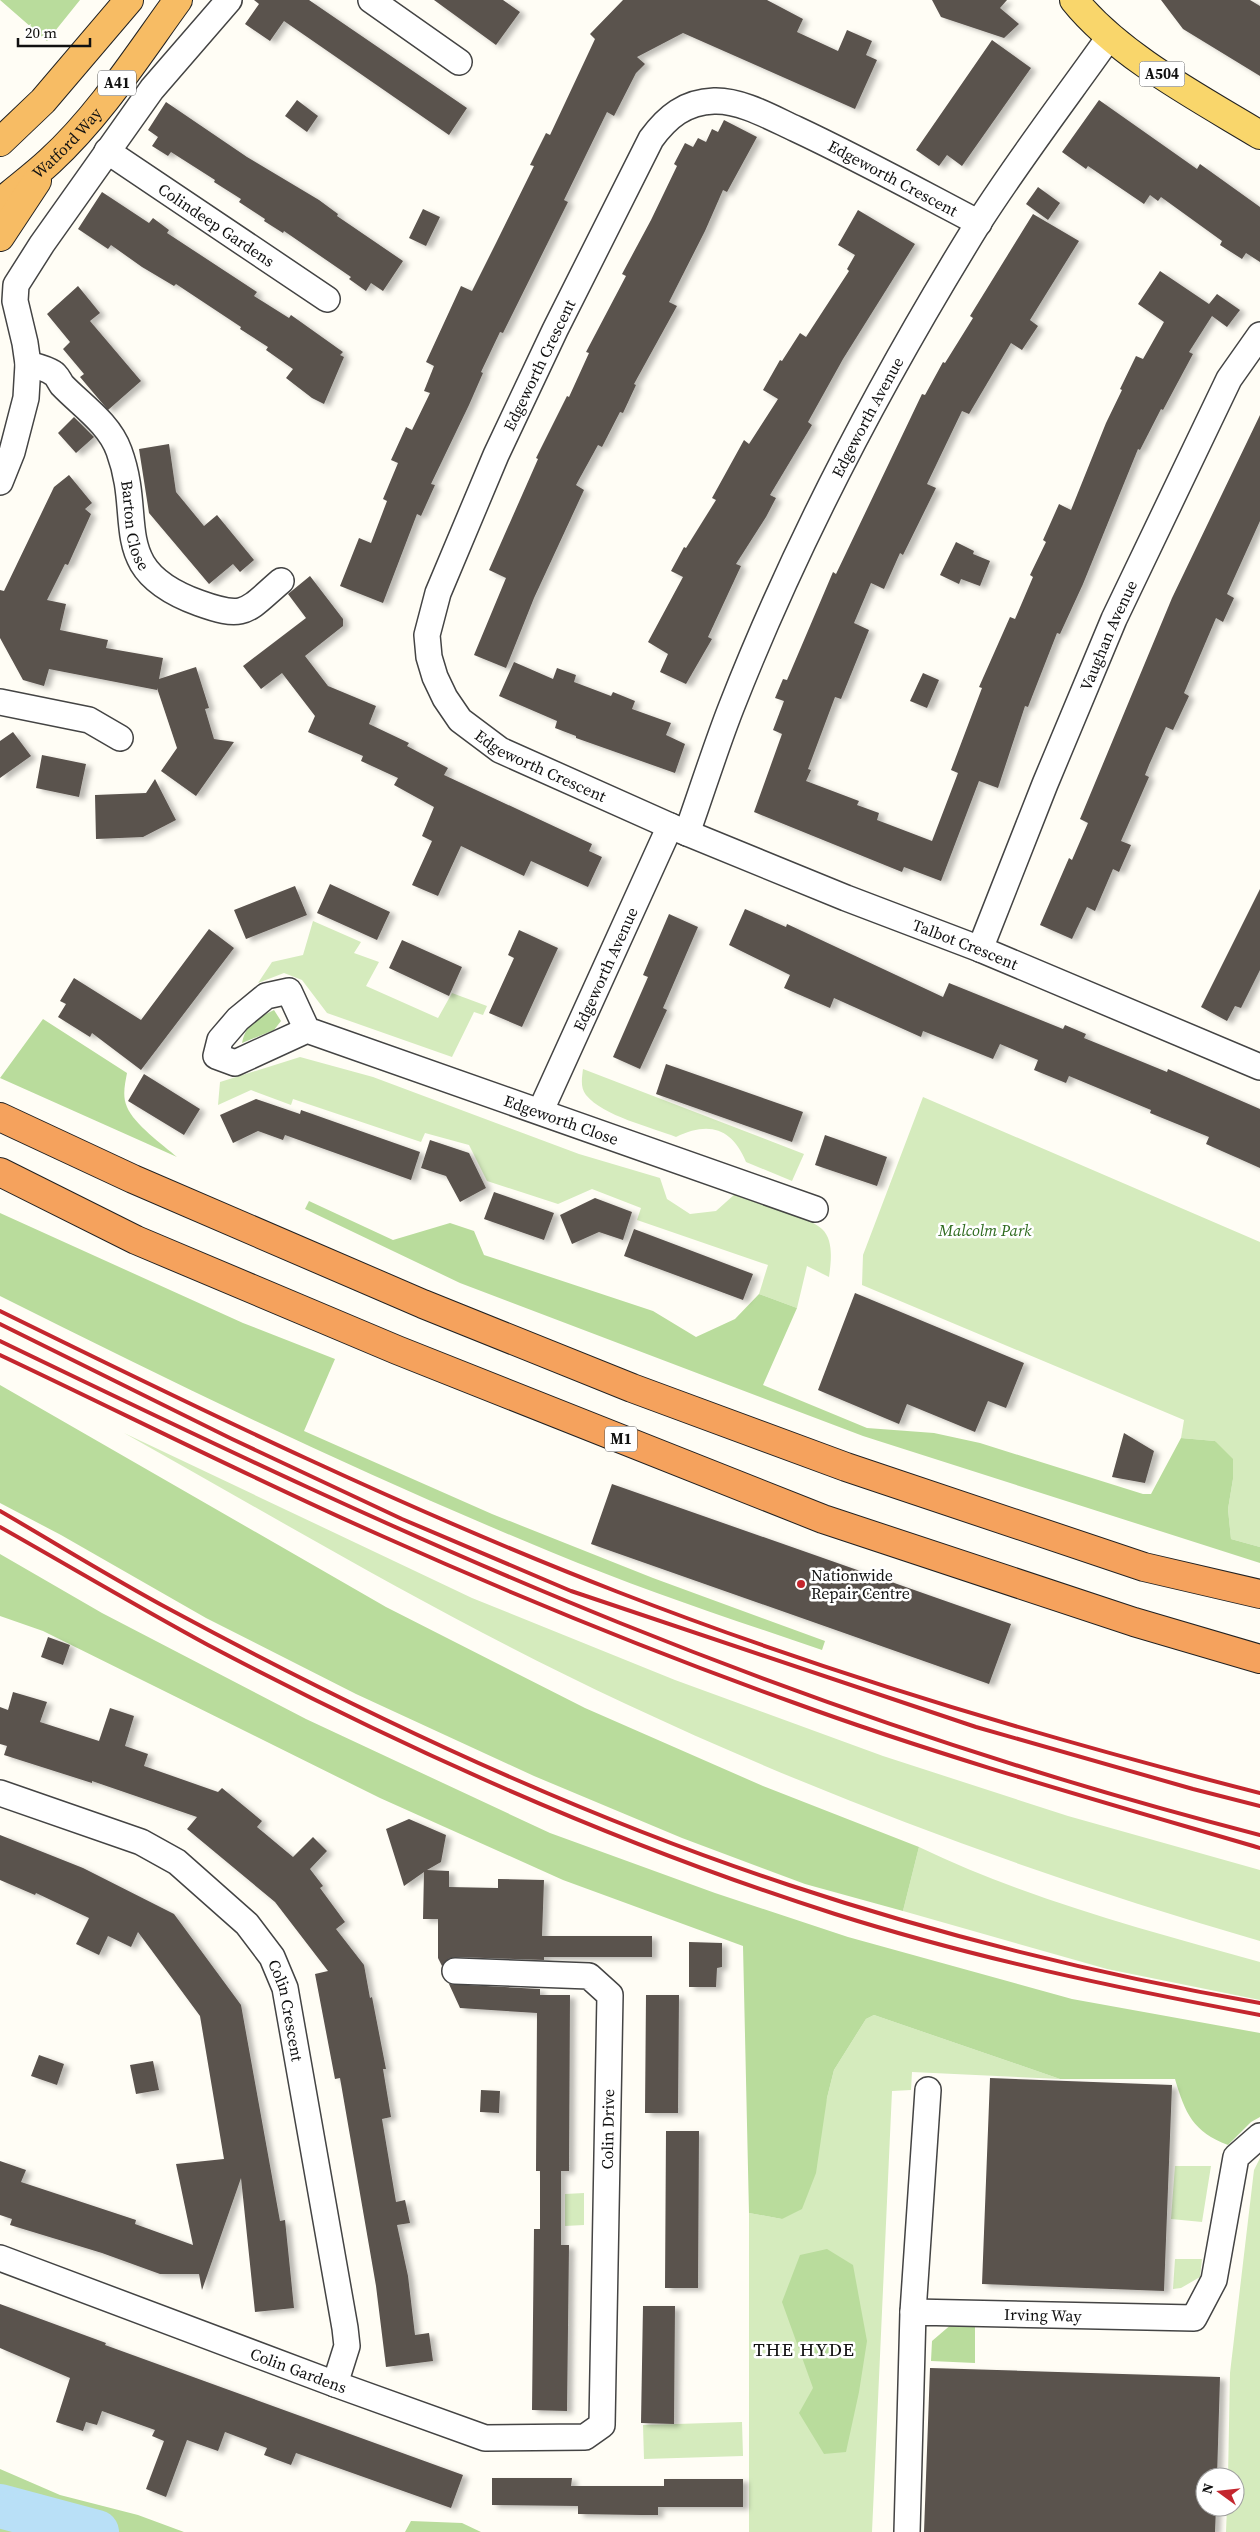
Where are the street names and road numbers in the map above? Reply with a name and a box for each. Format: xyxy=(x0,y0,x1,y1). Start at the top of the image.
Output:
road number: A504 xyxy=(1140,62,1184,86)
road number: A41 xyxy=(98,70,136,96)
street label: Watford Way xyxy=(27,102,107,183)
street label: Edgeworth Crescent xyxy=(824,135,962,222)
street label: Colindeep Gardens xyxy=(154,178,279,272)
street label: Edgeworth Crescent xyxy=(498,295,581,434)
street label: Edgeworth Avenue xyxy=(826,353,908,481)
street label: Barton Close xyxy=(116,479,155,575)
street label: Vaughan Avenue xyxy=(1074,576,1142,694)
street label: Edgeworth Crescent xyxy=(471,724,610,807)
street label: Edgeworth Avenue xyxy=(567,903,643,1034)
street label: Talbot Crescent xyxy=(910,913,1022,975)
street label: Edgeworth Close xyxy=(501,1089,622,1150)
road number: M1 xyxy=(605,1426,637,1452)
street label: Colin Crescent xyxy=(263,1956,309,2064)
street label: Colin Drive xyxy=(596,2089,619,2170)
street label: Irving Way xyxy=(1004,2303,1083,2327)
street label: Colin Gardens xyxy=(247,2342,350,2398)

